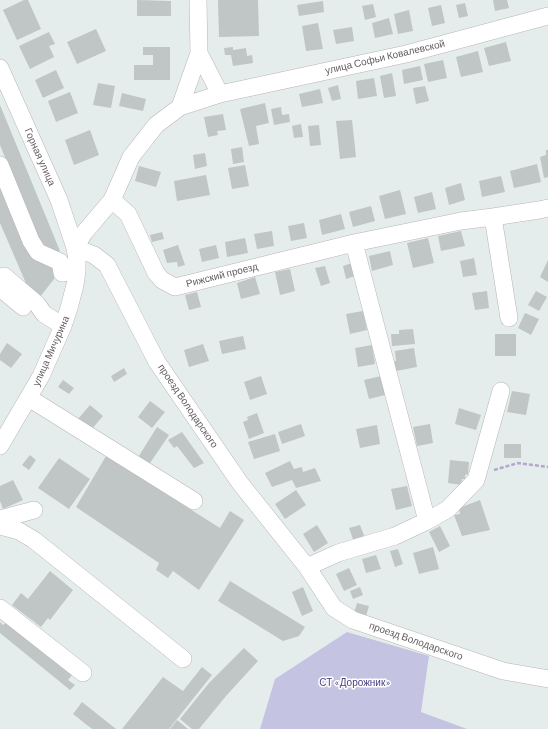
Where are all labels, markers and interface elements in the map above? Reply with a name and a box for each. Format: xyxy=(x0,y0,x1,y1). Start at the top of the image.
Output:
street label: улица Софьи Ковалевской xyxy=(324,37,446,77)
street label: Горная улица xyxy=(22,126,58,188)
street label: Рижский проезд xyxy=(185,260,259,290)
street label: улица Мичурина xyxy=(30,314,72,388)
street label: проезд Володарского xyxy=(156,362,220,450)
street label: проезд Володарского xyxy=(368,619,464,663)
park label: СТ «Дорожник» xyxy=(319,677,391,689)

